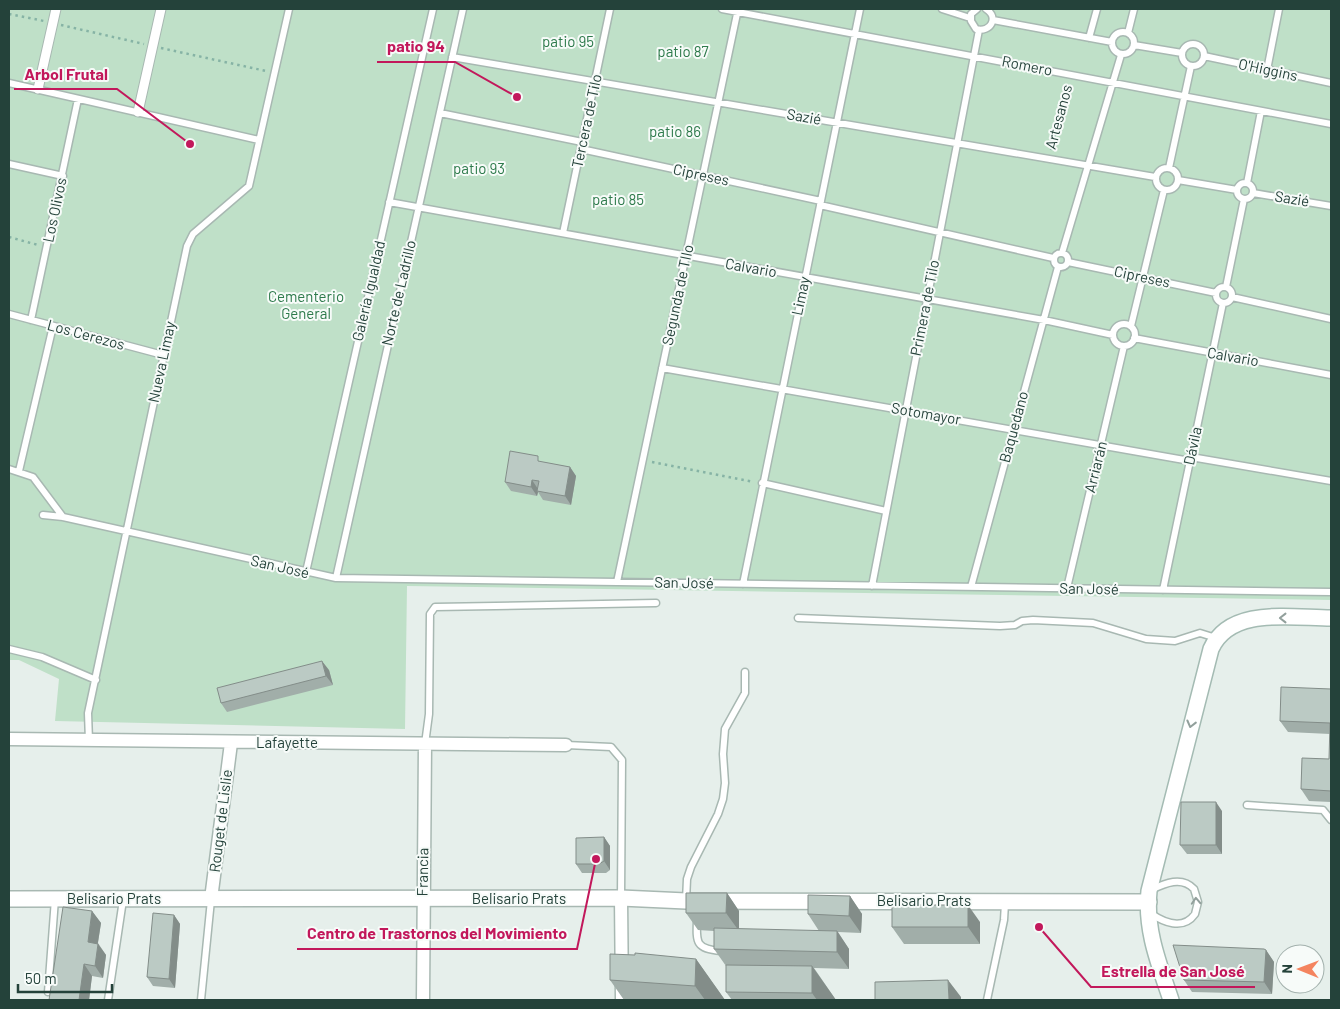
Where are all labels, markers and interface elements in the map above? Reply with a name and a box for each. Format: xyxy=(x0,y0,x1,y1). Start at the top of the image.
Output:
callout: patio 94 xyxy=(377,31,455,62)
park label: patio 95 xyxy=(542,32,594,50)
text: patio 94 xyxy=(387,36,445,55)
park label: patio 87 xyxy=(657,42,709,60)
street label: Romero xyxy=(1000,51,1054,79)
street label: O'Higgins xyxy=(1237,54,1299,84)
callout: Arbol Frutal xyxy=(14,58,117,89)
text: Arbol Frutal xyxy=(24,64,108,83)
street label: Tercera de Tilo xyxy=(567,72,605,169)
street label: Artesanos xyxy=(1041,82,1075,151)
street label: Sazié xyxy=(785,104,823,128)
park label: patio 86 xyxy=(649,122,701,140)
park label: patio 93 xyxy=(453,159,505,177)
street label: Cipreses xyxy=(672,159,731,189)
street label: Los Olivos xyxy=(38,176,70,244)
street label: Sazié xyxy=(1274,186,1311,210)
park label: patio 85 xyxy=(592,190,644,208)
street label: Norte de Ladrillo xyxy=(377,238,419,347)
street label: Galería Igualdad xyxy=(348,239,388,343)
street label: Segunda de TIlo xyxy=(658,243,697,347)
street label: Calvario xyxy=(724,254,778,280)
street label: Primera de Tilo xyxy=(906,258,942,357)
street label: Cipreses xyxy=(1113,261,1172,291)
street label: Limay xyxy=(787,275,813,317)
park label: Cementerio General xyxy=(268,287,344,322)
street label: Los Cerezos xyxy=(46,315,127,353)
street label: Nueva Limay xyxy=(144,319,178,404)
street label: Calvario xyxy=(1206,343,1260,369)
street label: Baquedano xyxy=(995,389,1031,464)
street label: Sotomayor xyxy=(890,398,963,428)
street label: Dávila xyxy=(1179,425,1205,467)
street label: Arriarán xyxy=(1080,439,1110,494)
street label: San José xyxy=(249,551,311,581)
street label: San José xyxy=(654,572,714,592)
street label: San José xyxy=(1059,578,1119,598)
one-way arrow xyxy=(1278,613,1286,623)
one-way arrow xyxy=(1186,720,1197,729)
street label: Lafayette xyxy=(256,733,318,751)
street label: Rouget de Lislie xyxy=(205,768,235,873)
street label: Francia xyxy=(413,847,431,896)
street label: Belisario Prats xyxy=(67,889,161,907)
street label: Belisario Prats xyxy=(472,889,566,907)
street label: Belisario Prats xyxy=(877,891,971,909)
one-way arrow xyxy=(1191,897,1202,905)
callout: Centro de Trastornos del Movimiento xyxy=(297,918,577,949)
text: Centro de Trastornos del Movimiento xyxy=(307,923,567,942)
north arrow xyxy=(1275,944,1325,994)
callout: Estrella de San José xyxy=(1091,956,1255,987)
text: Estrella de San José xyxy=(1101,961,1245,980)
scale bar xyxy=(18,962,111,994)
text: N xyxy=(1278,964,1295,974)
text: 50 m xyxy=(25,969,57,987)

